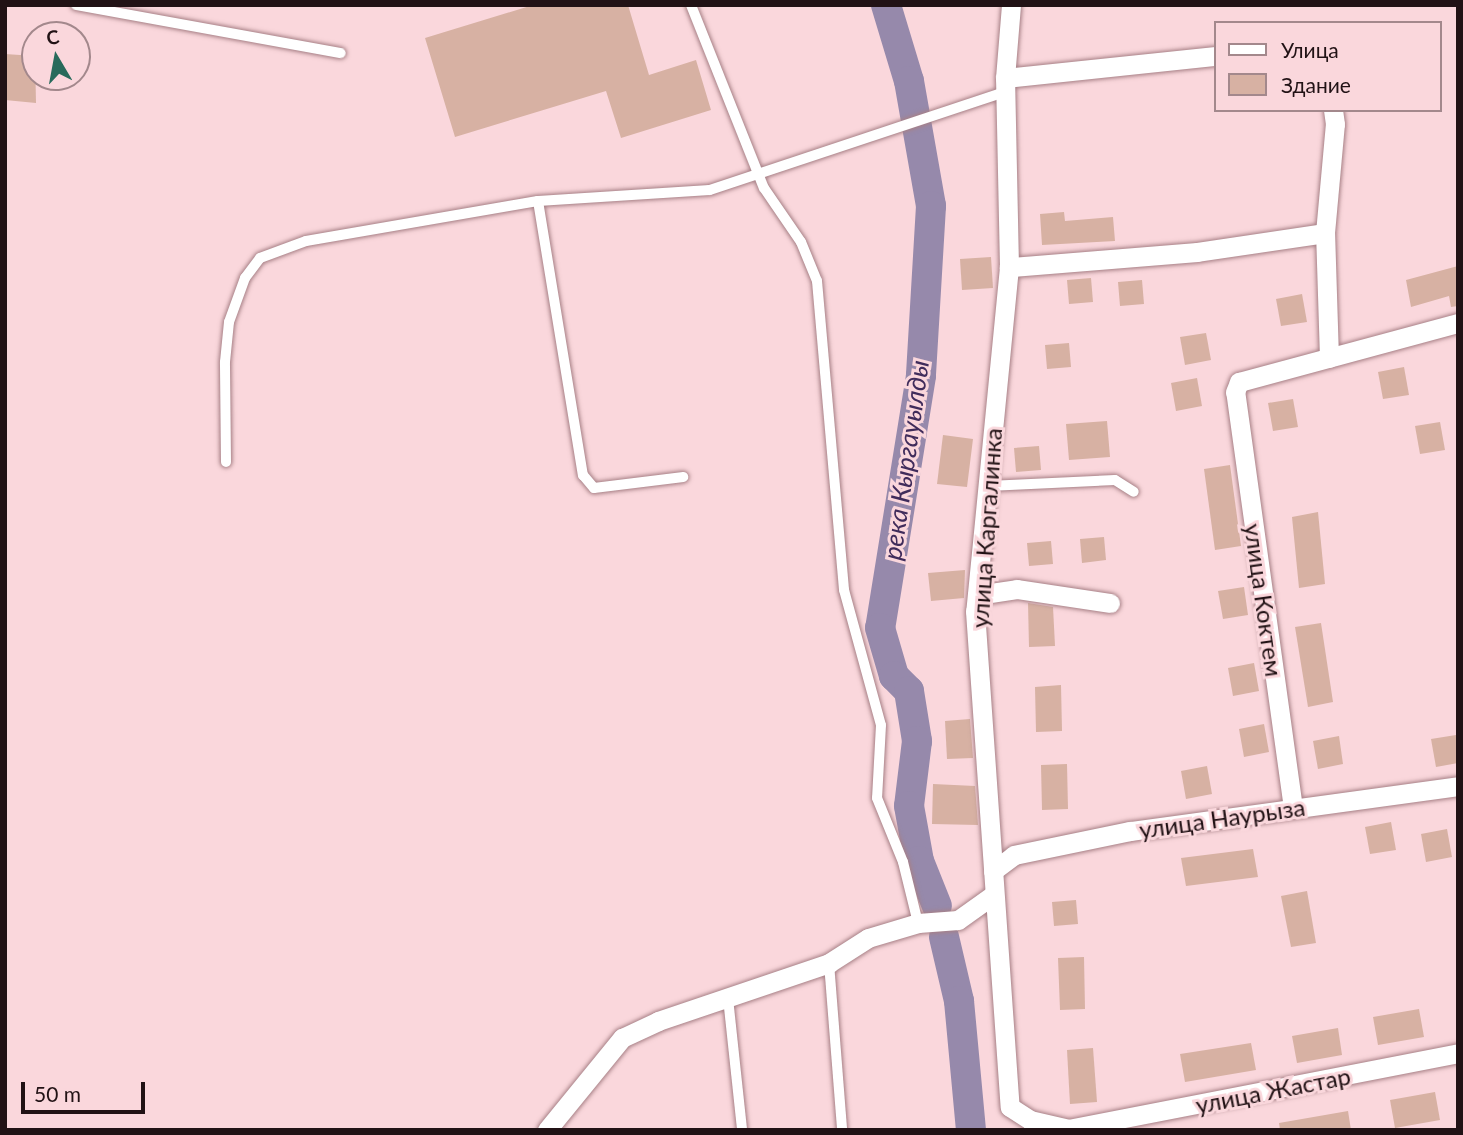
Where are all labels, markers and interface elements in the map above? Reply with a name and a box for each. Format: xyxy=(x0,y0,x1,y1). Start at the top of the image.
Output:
north arrow xyxy=(21,21,91,91)
legend xyxy=(1214,21,1442,112)
text: С xyxy=(44,24,61,49)
text: Улица xyxy=(1281,37,1339,62)
text: Здание xyxy=(1281,72,1351,97)
water label: река Кыргауылды xyxy=(877,358,935,562)
street label: улица Каргалинка xyxy=(965,427,1007,629)
street label: улица Коктем xyxy=(1239,522,1289,678)
street label: улица Наурыза xyxy=(1137,792,1307,844)
street label: улица Жастар xyxy=(1193,1061,1353,1119)
scale bar xyxy=(24,1068,149,1112)
text: 50 m xyxy=(34,1081,81,1106)

